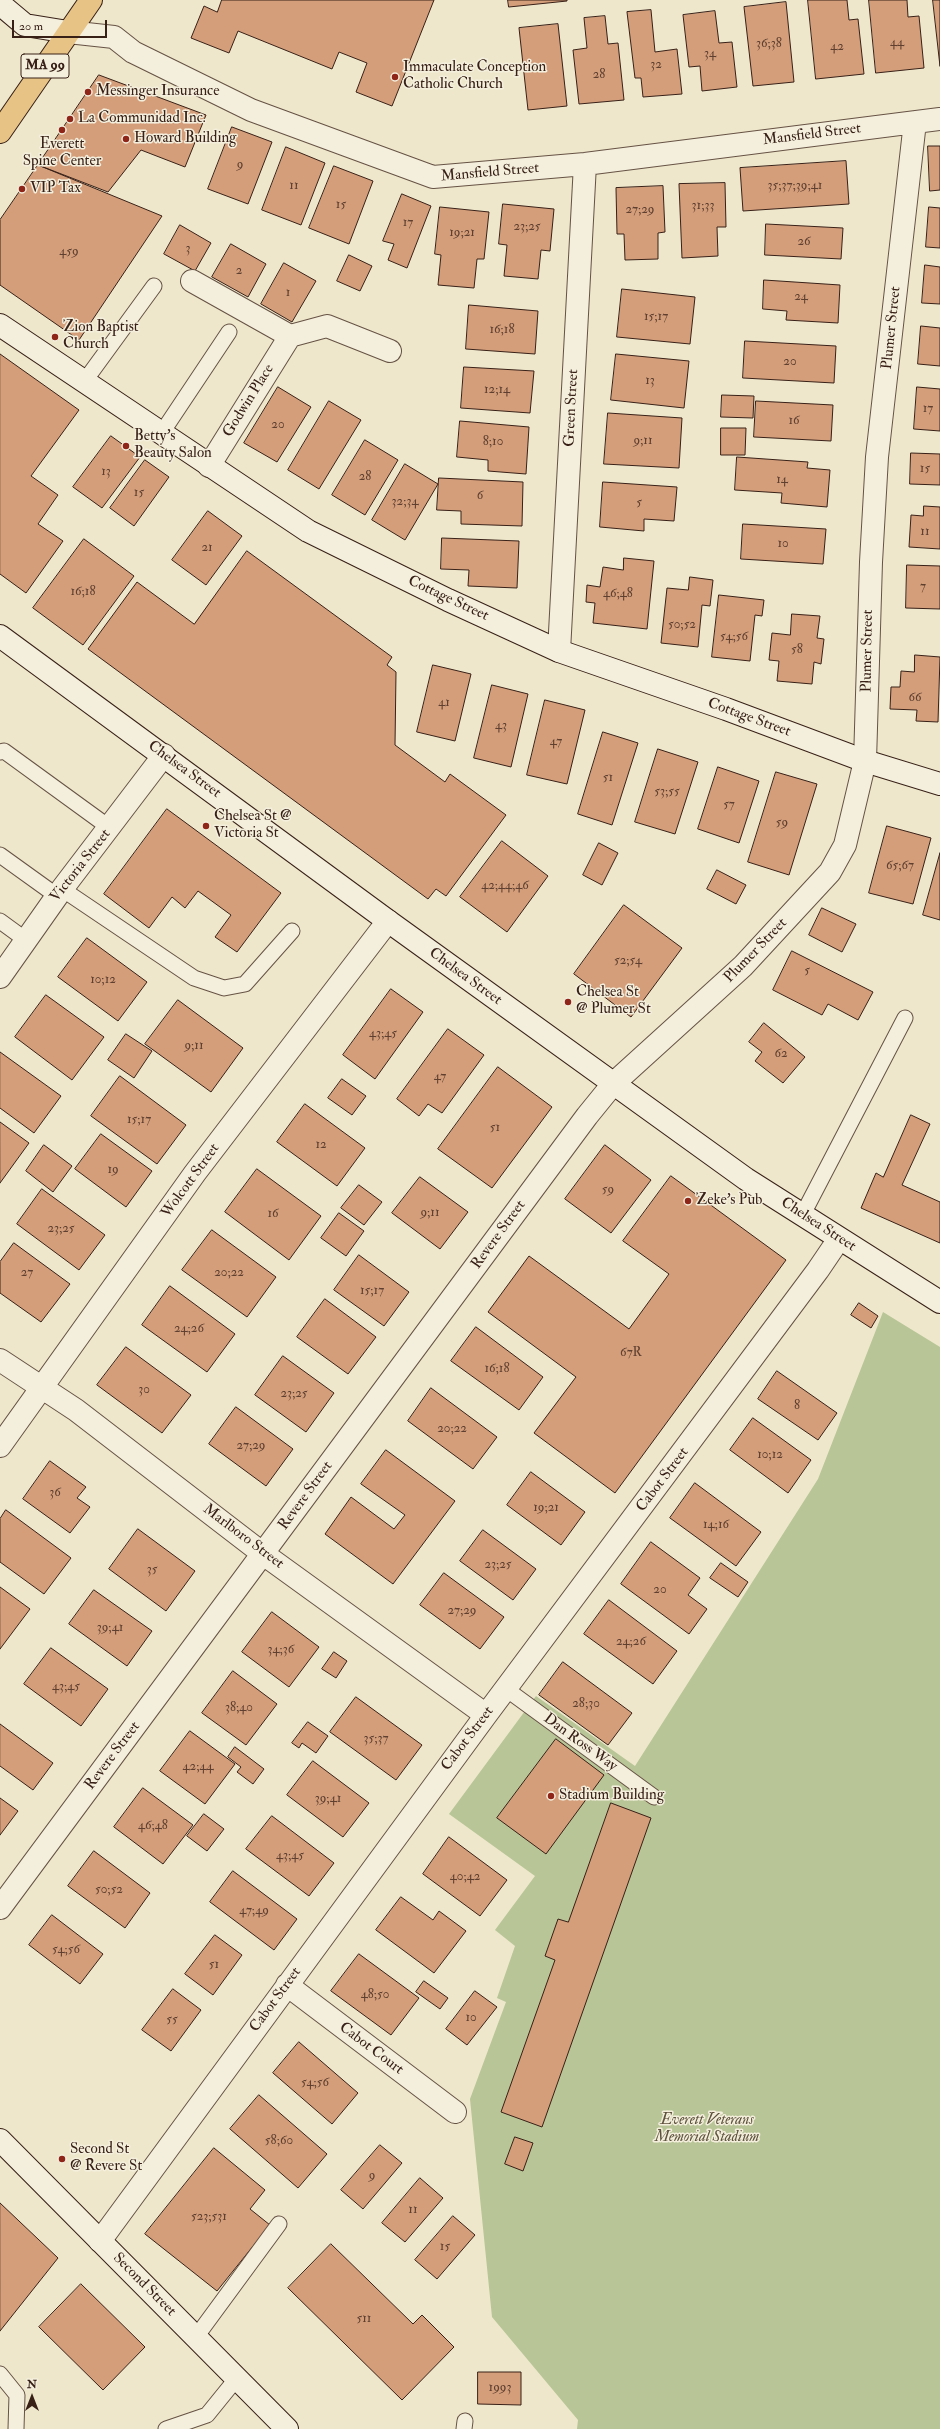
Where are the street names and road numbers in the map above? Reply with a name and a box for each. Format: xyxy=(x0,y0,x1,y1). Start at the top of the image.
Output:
road number: MA 99 xyxy=(21,54,69,78)
street label: Mansfield Street xyxy=(762,120,862,150)
street label: Mansfield Street xyxy=(440,160,540,186)
street label: Plumer Street xyxy=(879,286,905,370)
street label: Godwin Place xyxy=(220,361,278,441)
street label: Green Street xyxy=(561,369,583,447)
street label: Cottage Street xyxy=(405,572,491,626)
street label: Plumer Street xyxy=(858,609,878,693)
street label: Cottage Street xyxy=(705,695,793,741)
street label: Chelsea Street xyxy=(144,737,224,803)
street label: Victoria Street xyxy=(47,826,115,906)
street label: Plumer Street xyxy=(721,915,791,987)
street label: Chelsea Street xyxy=(425,944,505,1010)
street label: Wolcott Street xyxy=(158,1140,224,1222)
street label: Chelsea Street xyxy=(777,1194,859,1256)
street label: Revere Street xyxy=(468,1197,530,1273)
street label: Cabot Street xyxy=(633,1444,693,1516)
street label: Revere Street xyxy=(275,1458,337,1534)
street label: Marlboro Street xyxy=(199,1501,287,1573)
street label: Cabot Street xyxy=(438,1703,498,1775)
street label: Dan Ross Way xyxy=(539,1710,621,1776)
street label: Revere Street xyxy=(82,1718,144,1794)
street label: Cabot Street xyxy=(246,1964,306,2036)
street label: Cabot Court xyxy=(335,2019,407,2079)
street label: Second Street xyxy=(109,2250,179,2320)

